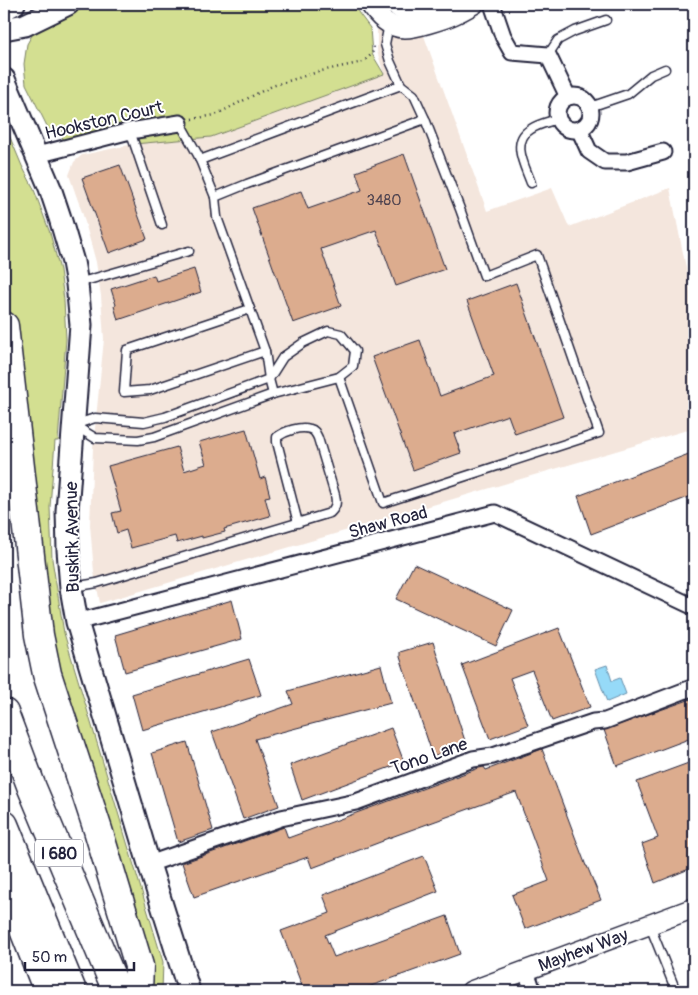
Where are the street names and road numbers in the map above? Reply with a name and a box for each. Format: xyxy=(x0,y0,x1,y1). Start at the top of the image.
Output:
street label: Hookston Court xyxy=(43,96,166,145)
street label: Buskirk Avenue xyxy=(60,481,85,593)
street label: Shaw Road xyxy=(346,501,430,544)
street label: Tono Lane xyxy=(388,733,471,780)
road number: I 680 xyxy=(35,840,83,866)
street label: Mayhew Way xyxy=(535,924,631,977)

